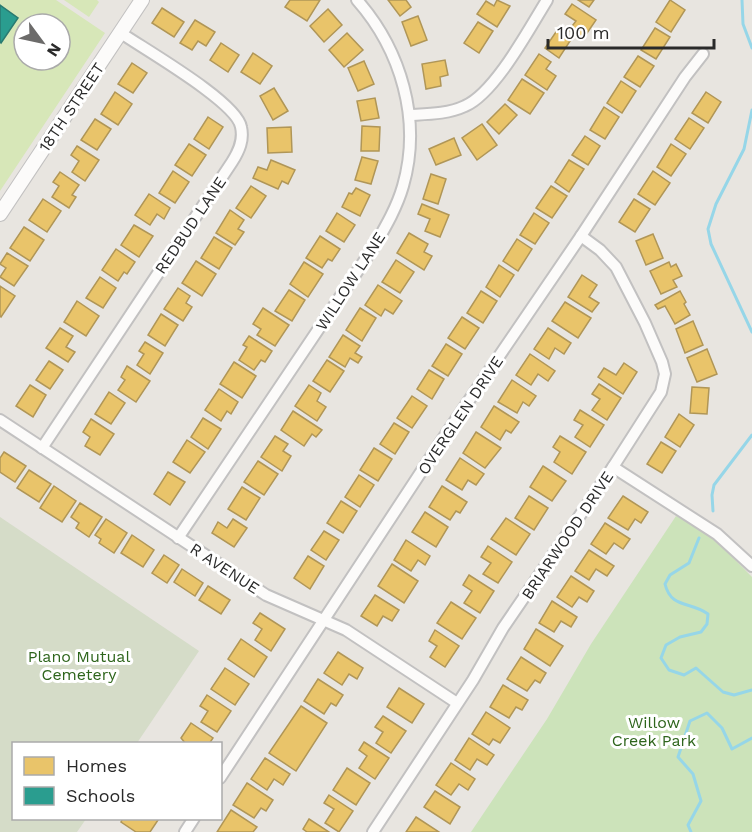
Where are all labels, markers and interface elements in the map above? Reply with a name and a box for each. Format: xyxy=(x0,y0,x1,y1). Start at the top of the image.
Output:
north arrow xyxy=(12,12,72,72)
scale bar xyxy=(548,12,714,50)
text: 100 m xyxy=(557,22,610,43)
text: N xyxy=(43,40,65,60)
street label: 18TH STREET xyxy=(35,59,108,155)
street label: REDBUD LANE xyxy=(151,173,230,278)
street label: WILLOW LANE xyxy=(312,229,389,334)
street label: OVERGLEN DRIVE xyxy=(414,352,507,478)
street label: BRIARWOOD DRIVE xyxy=(517,468,617,603)
street label: R AVENUE xyxy=(186,539,263,598)
park label: Plano Mutual Cemetery xyxy=(28,647,130,684)
park label: Willow Creek Park xyxy=(612,713,696,750)
legend xyxy=(12,742,222,820)
text: Homes xyxy=(66,755,127,776)
text: Schools xyxy=(66,785,135,806)

